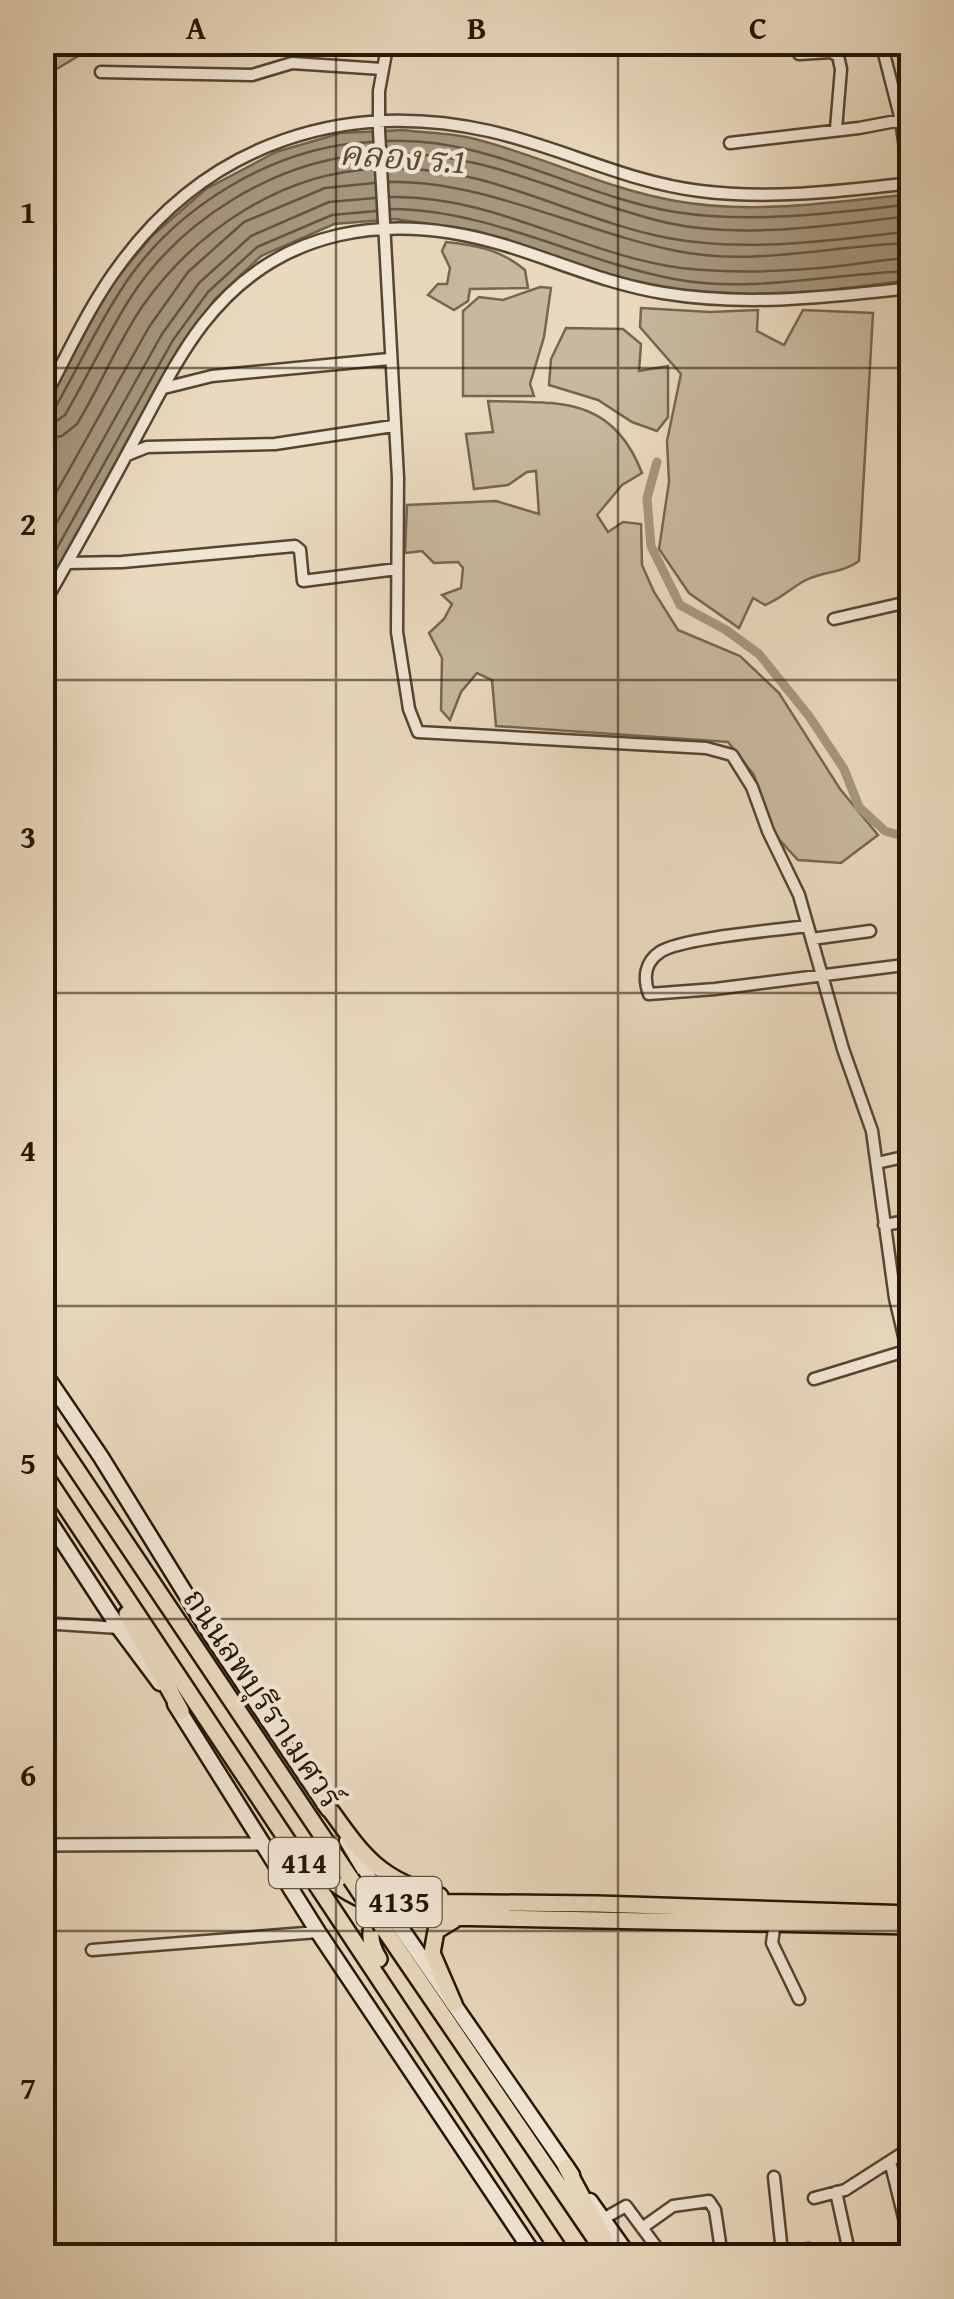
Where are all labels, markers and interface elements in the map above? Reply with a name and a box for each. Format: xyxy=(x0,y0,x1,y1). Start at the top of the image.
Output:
text: A xyxy=(186,4,207,51)
text: B xyxy=(467,4,487,51)
text: C xyxy=(749,4,767,51)
water label: คลอง ร.1 xyxy=(338,127,468,186)
text: 1 xyxy=(20,188,36,235)
text: 2 xyxy=(20,500,36,547)
text: 3 xyxy=(20,813,36,860)
text: 4 xyxy=(20,1126,36,1173)
text: 5 xyxy=(20,1439,36,1486)
street label: ถนนลพบุรีราเมศวร์ xyxy=(172,1578,355,1818)
text: 6 xyxy=(20,1751,36,1798)
road number: 414 xyxy=(269,1838,339,1888)
road number: 4135 xyxy=(356,1877,442,1927)
text: 7 xyxy=(20,2064,36,2111)

